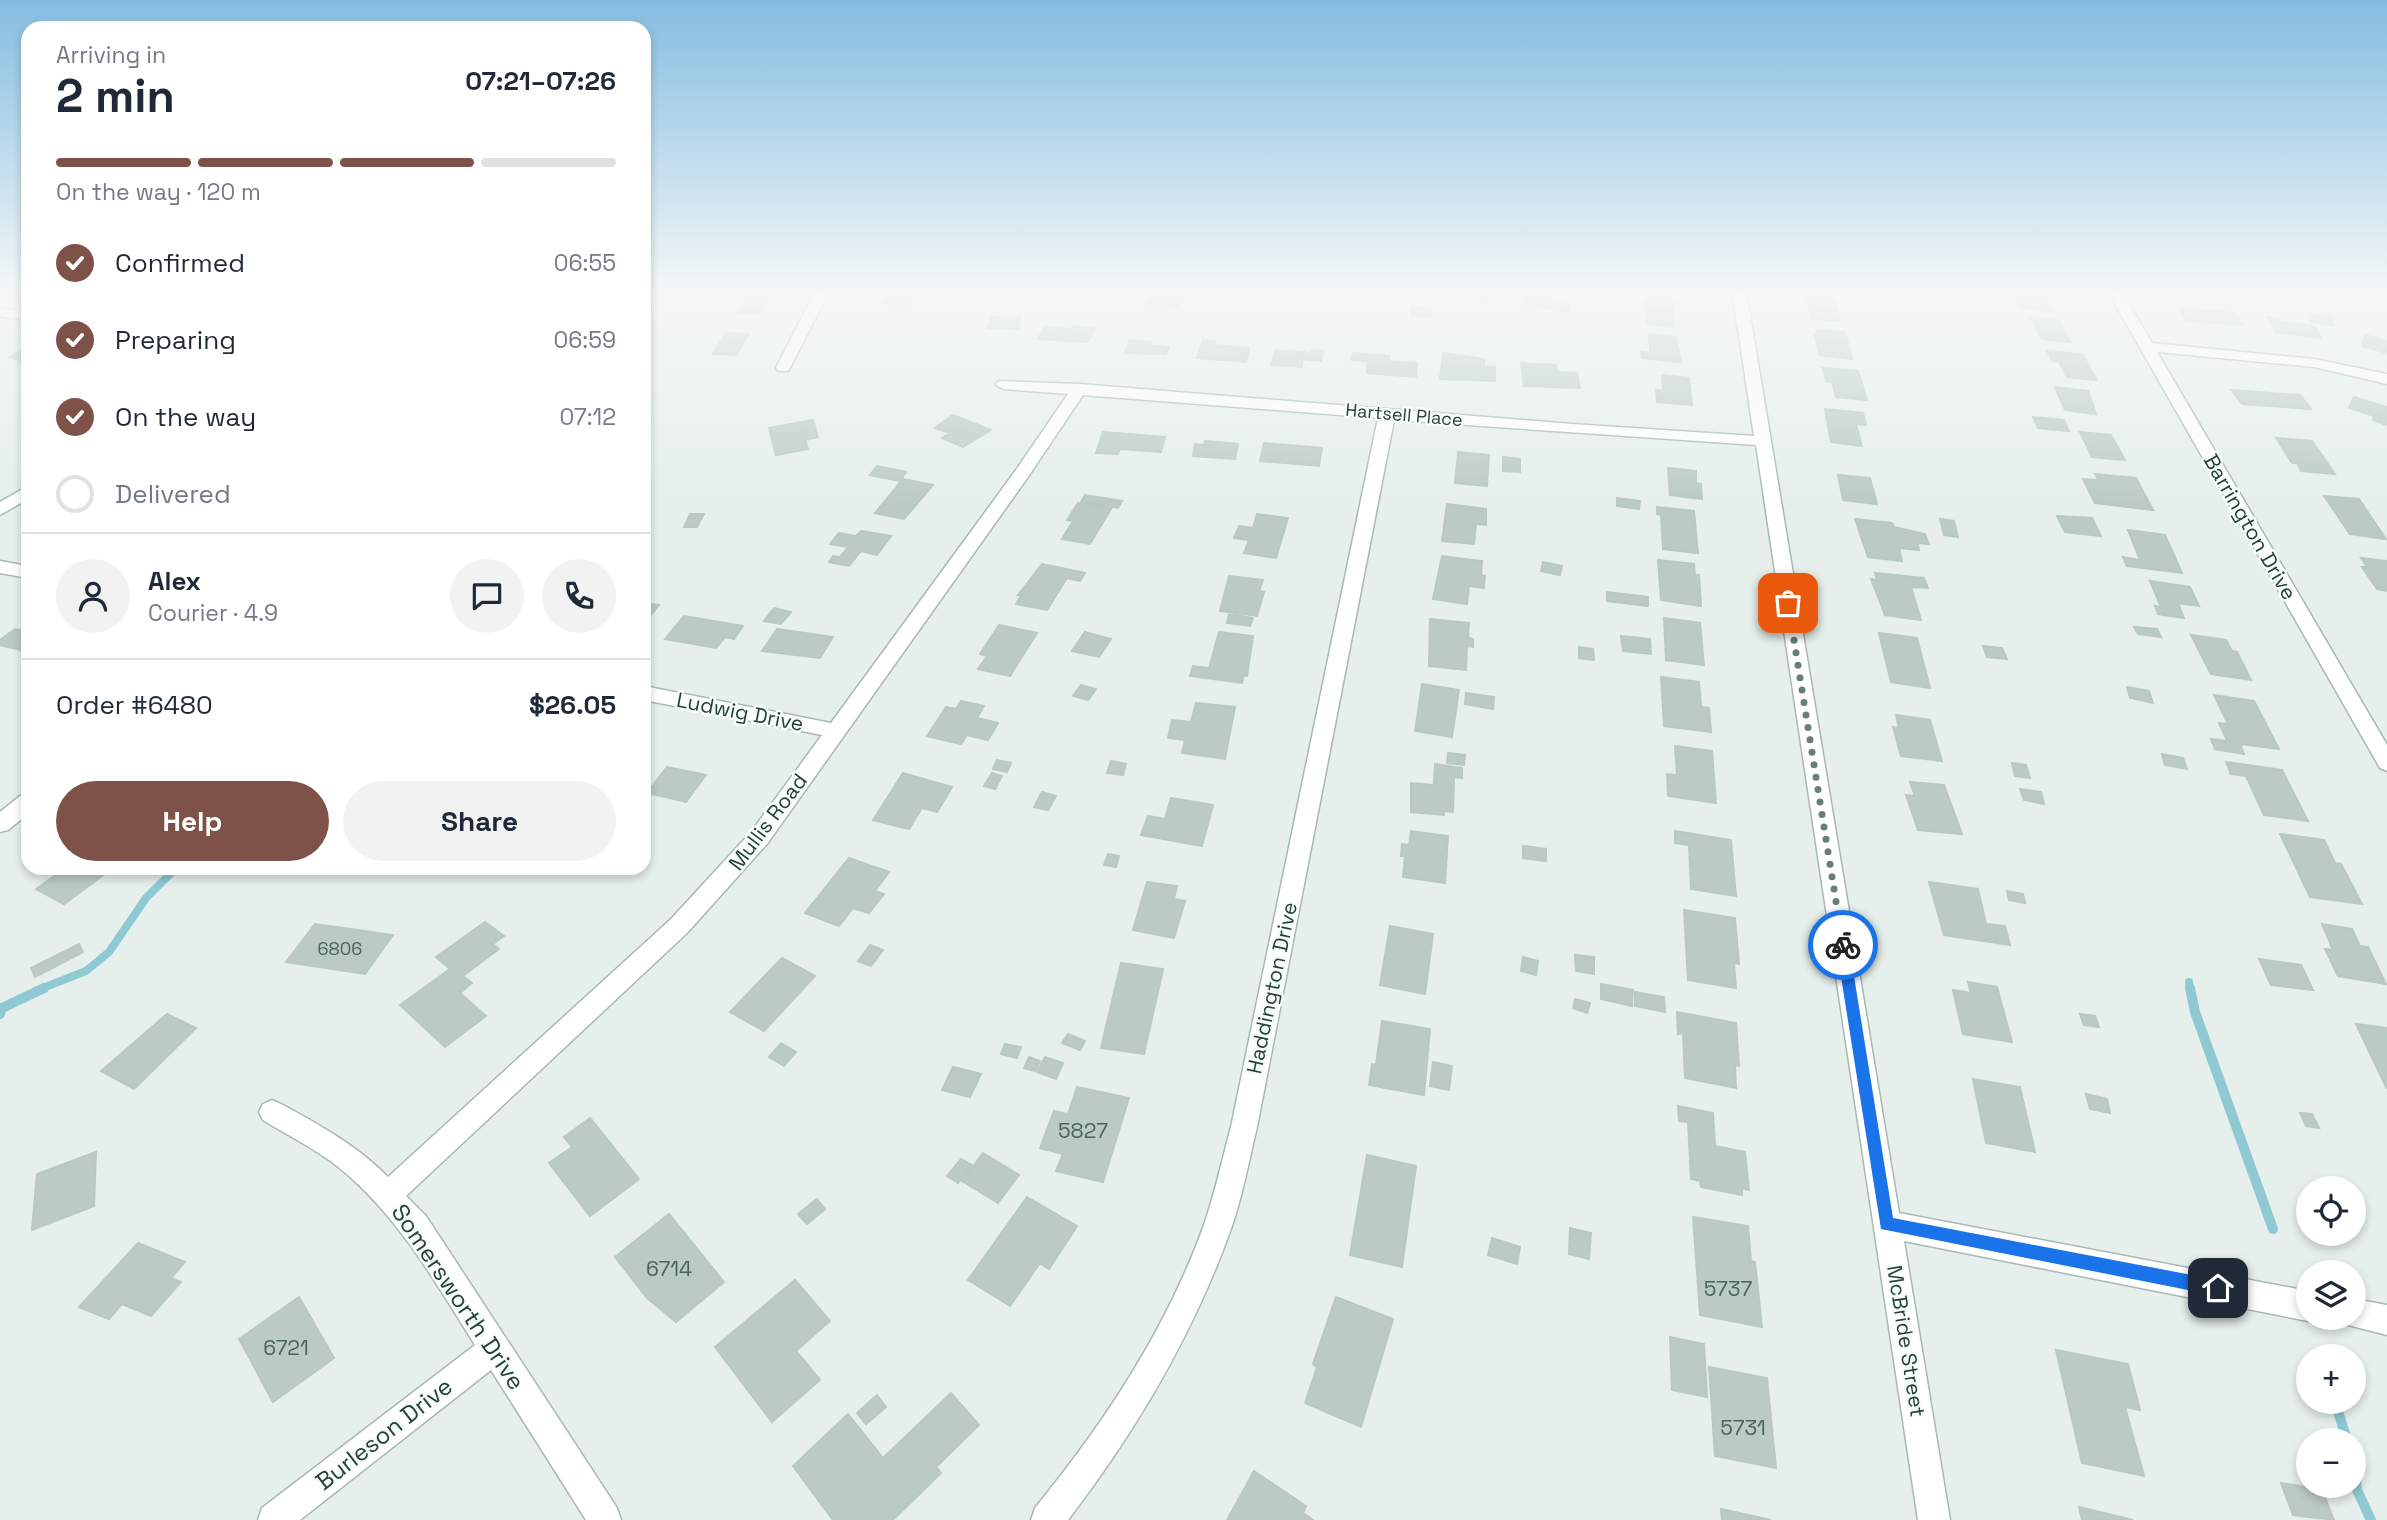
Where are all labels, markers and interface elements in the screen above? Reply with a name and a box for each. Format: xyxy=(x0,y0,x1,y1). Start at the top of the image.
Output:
text: Arriving in xyxy=(56,40,166,70)
text: 07:21–07:26 xyxy=(465,64,616,98)
text: 2 min xyxy=(56,67,175,125)
text: On the way · 120 m xyxy=(56,177,261,207)
icon: check xyxy=(56,244,94,282)
text: Confirmed xyxy=(115,246,245,280)
text: 06:55 xyxy=(554,248,616,278)
icon: check xyxy=(56,321,94,359)
text: Preparing xyxy=(115,323,236,357)
text: 06:59 xyxy=(554,325,616,355)
icon: check xyxy=(56,398,94,436)
street label: Hartsell Place xyxy=(1344,398,1464,431)
text: On the way xyxy=(115,400,256,434)
text: 07:12 xyxy=(559,402,616,432)
street label: Barrington Drive xyxy=(2198,449,2303,605)
text: Delivered xyxy=(115,477,231,511)
button: person xyxy=(56,559,130,633)
button: chat xyxy=(450,559,524,633)
button: phone xyxy=(542,559,616,633)
text: Alex xyxy=(148,564,201,598)
pin xyxy=(1758,573,1818,633)
icon: bag xyxy=(1769,584,1807,622)
text: Courier · 4.9 xyxy=(148,598,278,628)
street label: Ludwig Drive xyxy=(674,686,806,737)
text: Order #6480 xyxy=(56,688,213,722)
text: $26.05 xyxy=(529,688,616,722)
street label: Mullis Road xyxy=(722,768,813,876)
button: Help xyxy=(56,781,329,861)
button: Share xyxy=(343,781,616,861)
street label: Haddington Drive xyxy=(1240,900,1303,1076)
courier xyxy=(1808,910,1878,980)
icon: bike xyxy=(1824,926,1862,964)
house number: 6806 xyxy=(318,937,362,960)
house number: 5827 xyxy=(1058,1117,1108,1144)
map controls xyxy=(2296,1176,2366,1498)
button: locate xyxy=(2296,1176,2366,1246)
street label: Somersworth Drive xyxy=(385,1198,532,1396)
house number: 6714 xyxy=(646,1255,692,1282)
pin xyxy=(2188,1258,2248,1318)
button: layers xyxy=(2296,1260,2366,1330)
street label: McBride Street xyxy=(1881,1263,1932,1419)
icon: home xyxy=(2199,1269,2237,1307)
house number: 5737 xyxy=(1704,1275,1753,1302)
house number: 6721 xyxy=(263,1334,309,1361)
button: + xyxy=(2296,1344,2366,1414)
street label: Burleson Drive xyxy=(309,1370,458,1497)
house number: 5731 xyxy=(1720,1414,1766,1441)
button: − xyxy=(2296,1428,2366,1498)

